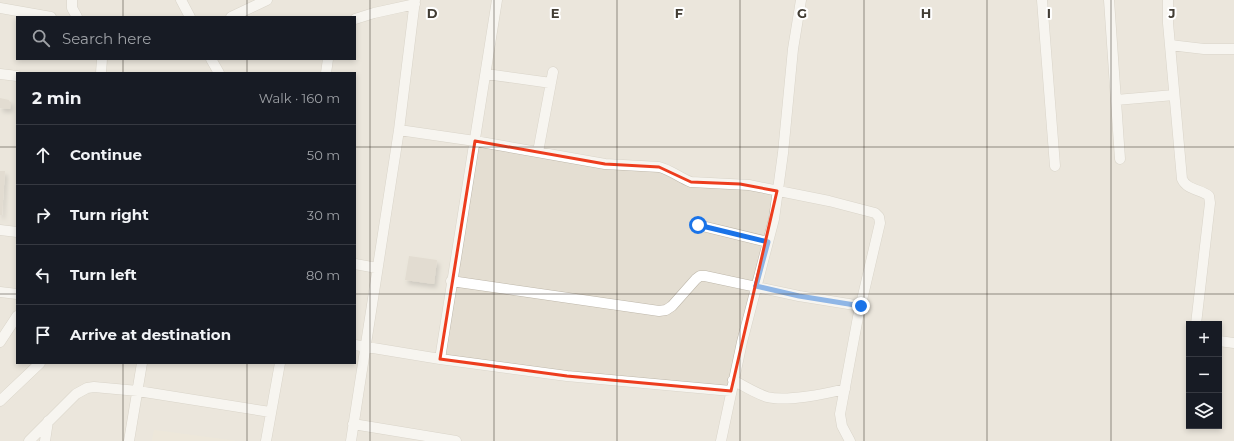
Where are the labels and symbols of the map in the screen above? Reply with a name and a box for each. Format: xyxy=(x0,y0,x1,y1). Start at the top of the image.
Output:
text: D xyxy=(427,5,438,21)
text: E xyxy=(551,5,560,21)
text: F xyxy=(675,5,683,21)
text: G xyxy=(797,5,807,21)
text: H xyxy=(921,5,931,21)
text: I xyxy=(1047,5,1051,21)
text: J xyxy=(1167,5,1176,21)
route start xyxy=(689,216,707,234)
route end xyxy=(852,297,870,315)

